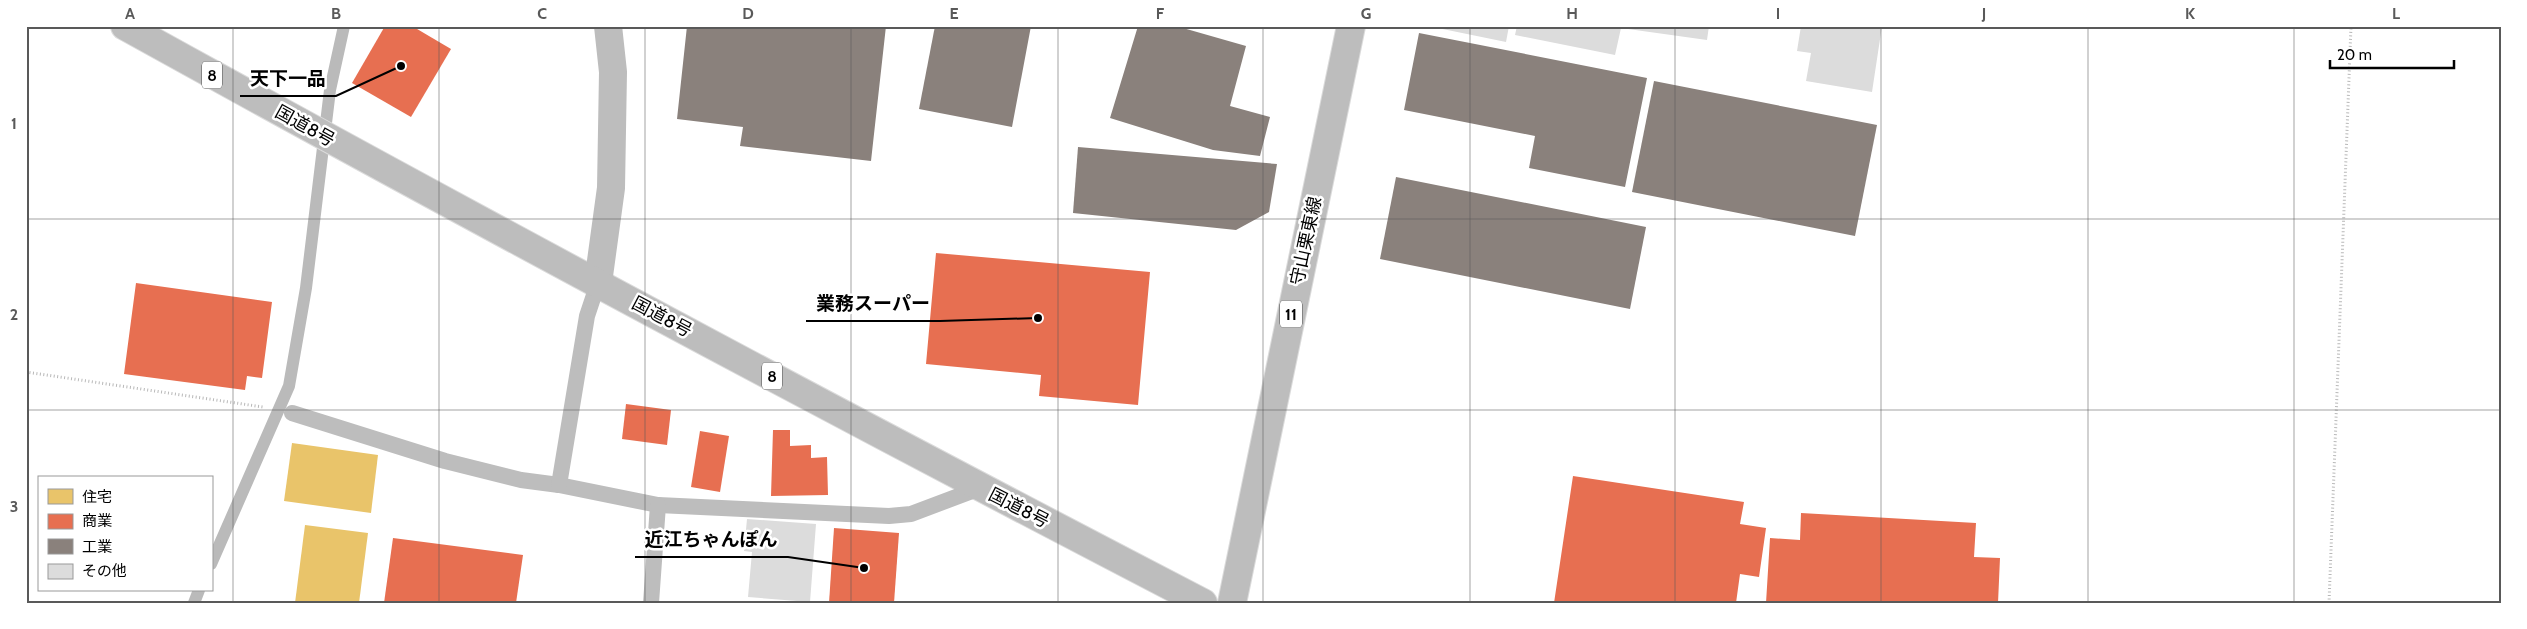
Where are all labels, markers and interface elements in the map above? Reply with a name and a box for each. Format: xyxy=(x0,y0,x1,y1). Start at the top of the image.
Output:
text: A xyxy=(125,4,135,23)
text: B xyxy=(331,4,341,23)
text: C xyxy=(537,4,547,23)
text: D xyxy=(742,4,754,23)
text: E xyxy=(949,4,959,23)
text: F xyxy=(1156,4,1165,23)
text: G xyxy=(1361,4,1371,23)
text: H xyxy=(1566,4,1578,23)
text: I xyxy=(1776,4,1780,23)
text: J xyxy=(1981,4,1986,23)
text: K xyxy=(2185,4,2195,23)
text: L xyxy=(2392,4,2400,23)
scale bar xyxy=(2330,38,2453,70)
text: 20 m xyxy=(2337,46,2372,64)
road number: 8 xyxy=(202,62,222,88)
callout: 天下一品 xyxy=(240,62,336,96)
text: 天下一品 xyxy=(250,67,326,90)
street label: 国道8号 xyxy=(271,101,339,151)
text: 1 xyxy=(11,114,17,133)
street label: 守山栗東線 xyxy=(1286,195,1326,287)
callout: 業務スーパー xyxy=(806,287,940,321)
street label: 国道8号 xyxy=(628,292,696,342)
text: 業務スーパー xyxy=(816,292,930,315)
road number: 11 xyxy=(1280,300,1302,328)
text: 2 xyxy=(10,305,18,324)
road number: 8 xyxy=(762,362,782,390)
legend xyxy=(38,476,212,592)
street label: 国道8号 xyxy=(985,483,1053,533)
text: 住宅 xyxy=(82,488,112,506)
text: 3 xyxy=(10,497,18,516)
text: 商業 xyxy=(82,512,112,530)
callout: 近江ちゃんぽん xyxy=(635,523,788,557)
text: 近江ちゃんぽん xyxy=(644,528,778,551)
text: 工業 xyxy=(82,538,112,556)
text: その他 xyxy=(82,562,127,580)

